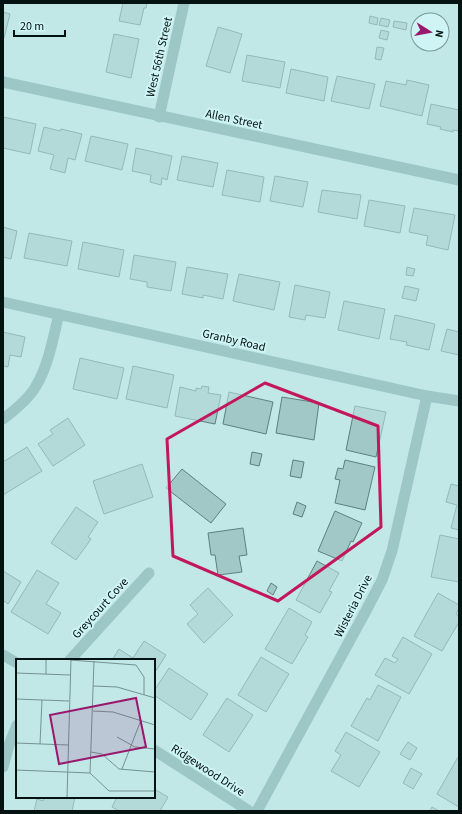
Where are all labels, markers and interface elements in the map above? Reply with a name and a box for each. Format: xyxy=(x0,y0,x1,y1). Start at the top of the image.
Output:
scale bar xyxy=(14,12,65,38)
north arrow xyxy=(410,12,450,52)
street label: West 56th Street xyxy=(142,15,177,99)
text: 20 m xyxy=(20,18,44,35)
text: N xyxy=(431,29,447,39)
street label: Allen Street xyxy=(204,105,264,134)
street label: Granby Road xyxy=(201,325,267,356)
street label: Wisteria Drive xyxy=(330,572,377,641)
street label: Greycourt Cove xyxy=(68,574,132,643)
inset map xyxy=(16,659,155,798)
street label: Ridgewood Drive xyxy=(167,740,248,801)

